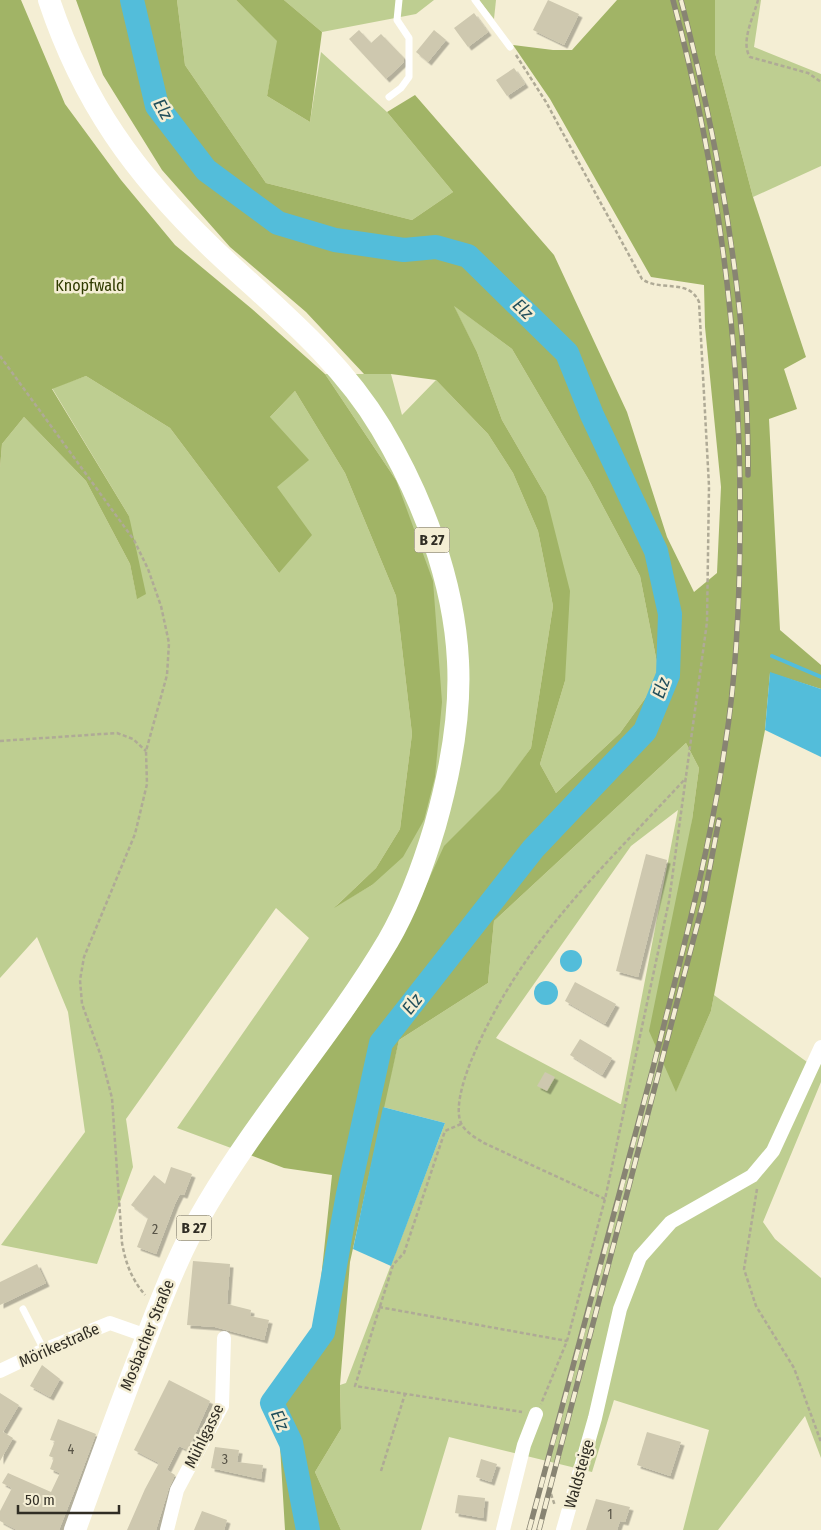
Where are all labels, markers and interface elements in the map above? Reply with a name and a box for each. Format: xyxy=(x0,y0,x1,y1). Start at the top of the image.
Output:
water label: Elz xyxy=(148,95,178,124)
park label: Knopfwald xyxy=(55,276,125,295)
water label: Elz xyxy=(508,294,539,325)
road number: B 27 xyxy=(414,528,450,552)
water label: Elz xyxy=(647,674,675,701)
water label: Elz xyxy=(397,988,428,1019)
road number: B 27 xyxy=(176,1216,212,1240)
house number: 2 xyxy=(152,1221,158,1238)
street label: Mosbacher Straße xyxy=(116,1277,178,1393)
street label: Mörikestraße xyxy=(16,1319,102,1371)
street label: Mühlgasse xyxy=(180,1401,228,1471)
water label: Elz xyxy=(266,1406,295,1435)
street label: Waldsteige xyxy=(560,1437,598,1511)
house number: 4 xyxy=(68,1441,75,1458)
house number: 3 xyxy=(222,1451,228,1468)
scale bar xyxy=(18,1482,119,1514)
text: 50 m xyxy=(25,1491,55,1509)
house number: 1 xyxy=(607,1506,613,1523)

